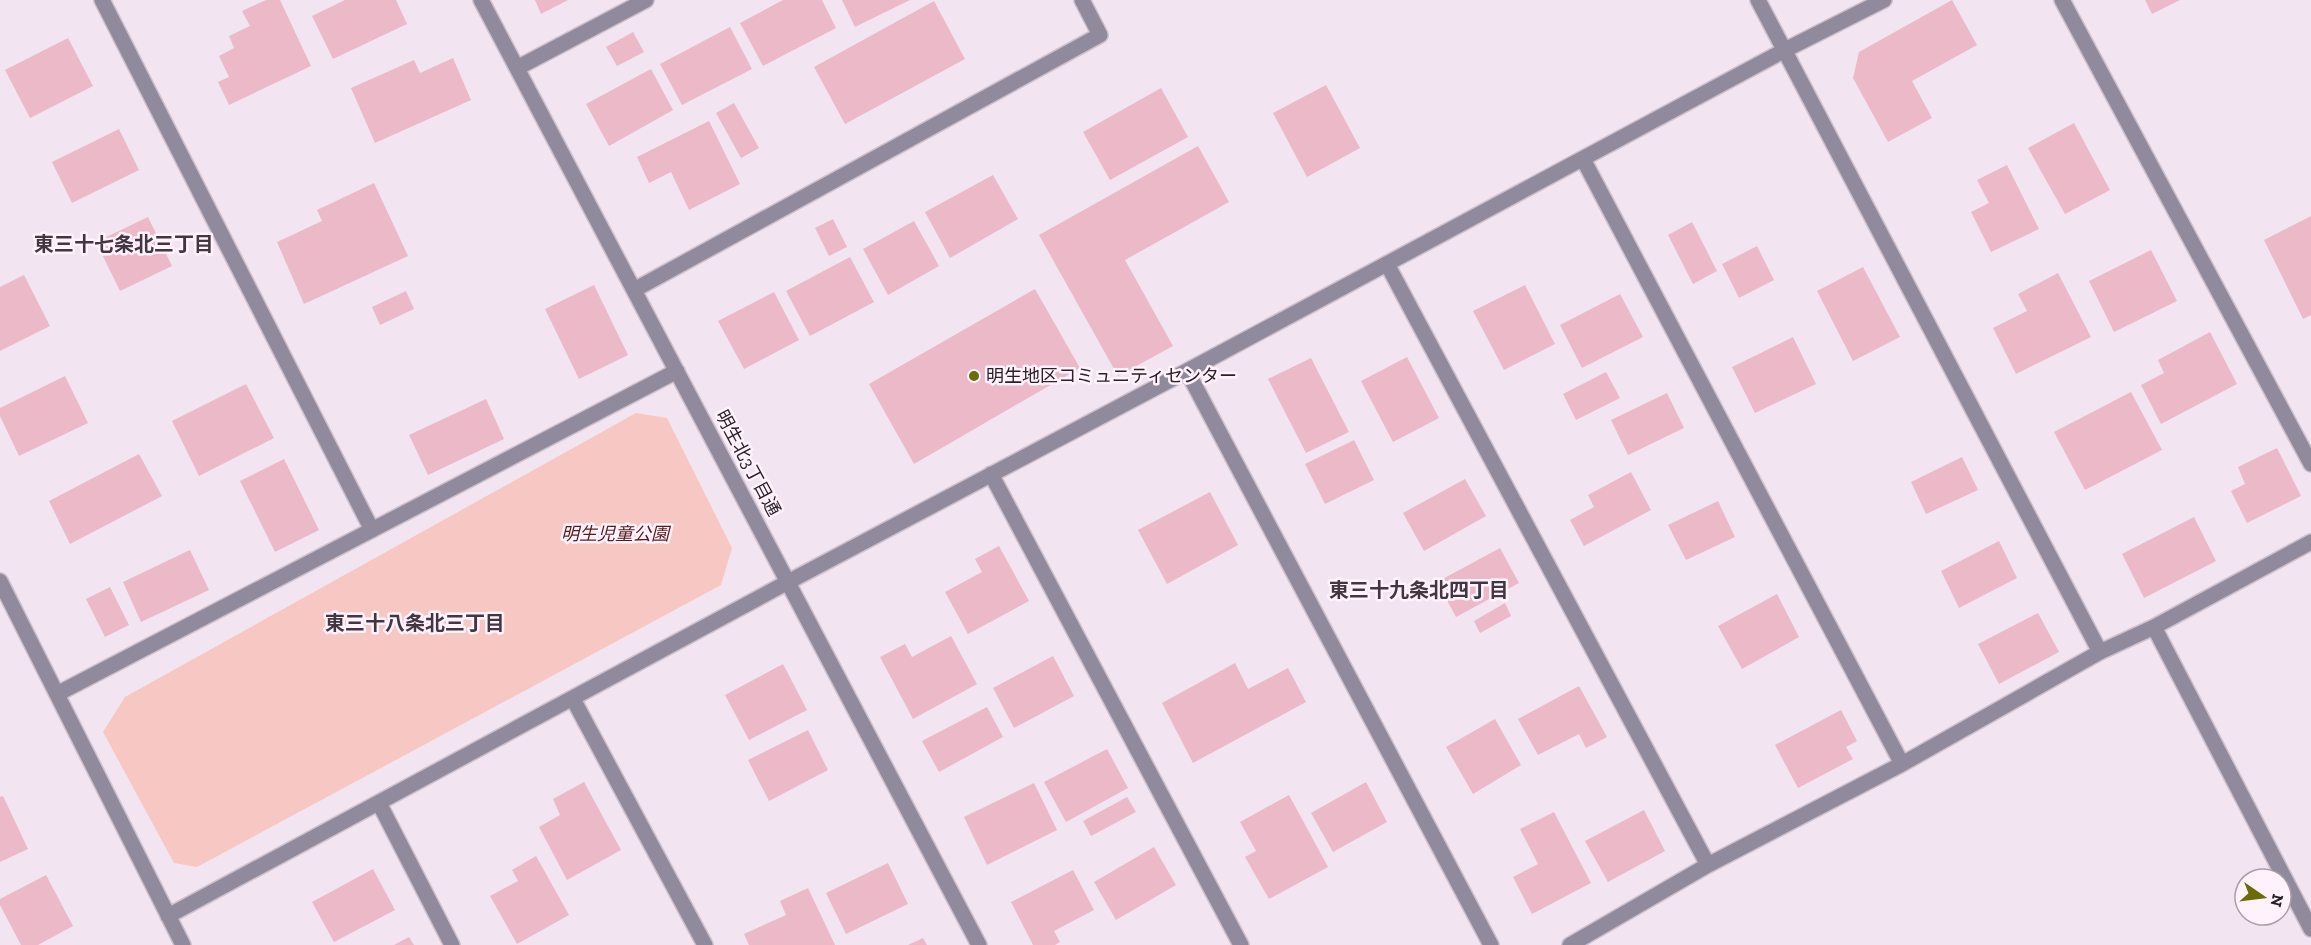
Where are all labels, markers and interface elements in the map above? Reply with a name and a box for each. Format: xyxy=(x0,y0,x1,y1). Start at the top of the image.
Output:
district label: 東三十七条北三丁目 xyxy=(34,232,214,256)
place label: 明生地区コミュニティセンター xyxy=(986,365,1237,387)
marker: 明生地区コミュニティセンター xyxy=(967,369,981,383)
street label: 明生北3丁目通 xyxy=(711,406,785,520)
park label: 明生児童公園 xyxy=(561,523,672,545)
district label: 東三十九条北四丁目 xyxy=(1329,578,1509,602)
district label: 東三十八条北三丁目 xyxy=(325,611,505,635)
north arrow xyxy=(2233,867,2293,927)
text: N xyxy=(2266,892,2288,909)

